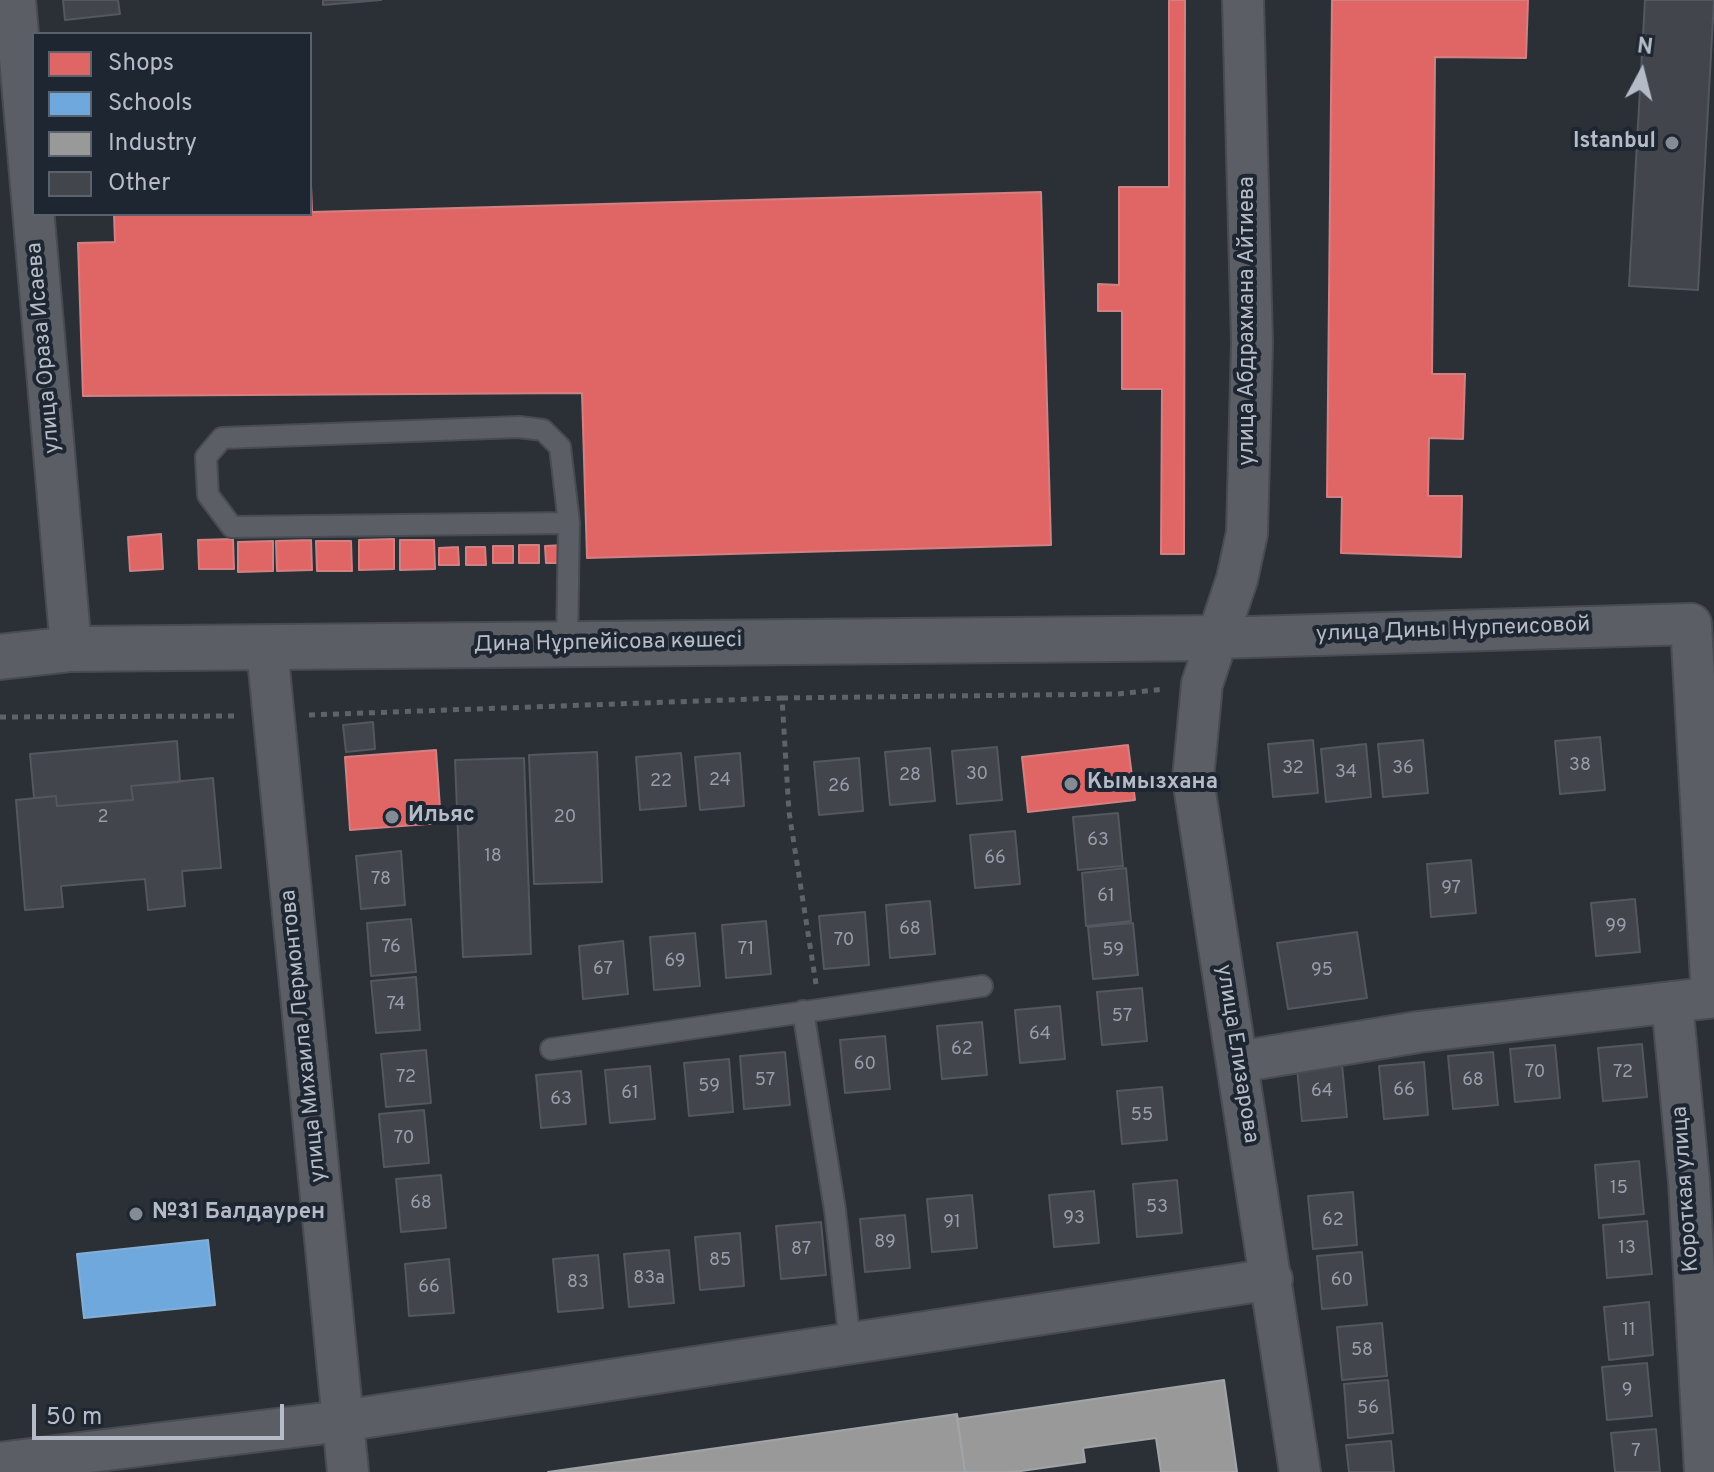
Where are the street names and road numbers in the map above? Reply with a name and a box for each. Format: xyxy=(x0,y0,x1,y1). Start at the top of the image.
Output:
street label: улица Абдрахмана Айтиева xyxy=(1236,176,1262,466)
street label: улица Ораза Исаева xyxy=(23,241,67,455)
street label: улица Дины Нурпеисовой xyxy=(1315,613,1591,649)
street label: Дина Нұрпейісова көшесі xyxy=(474,628,742,660)
street label: улица Михаила Лермонтова xyxy=(276,888,334,1184)
street label: улица Елизарова xyxy=(1209,963,1263,1145)
street label: Короткая улица xyxy=(1668,1105,1706,1273)

